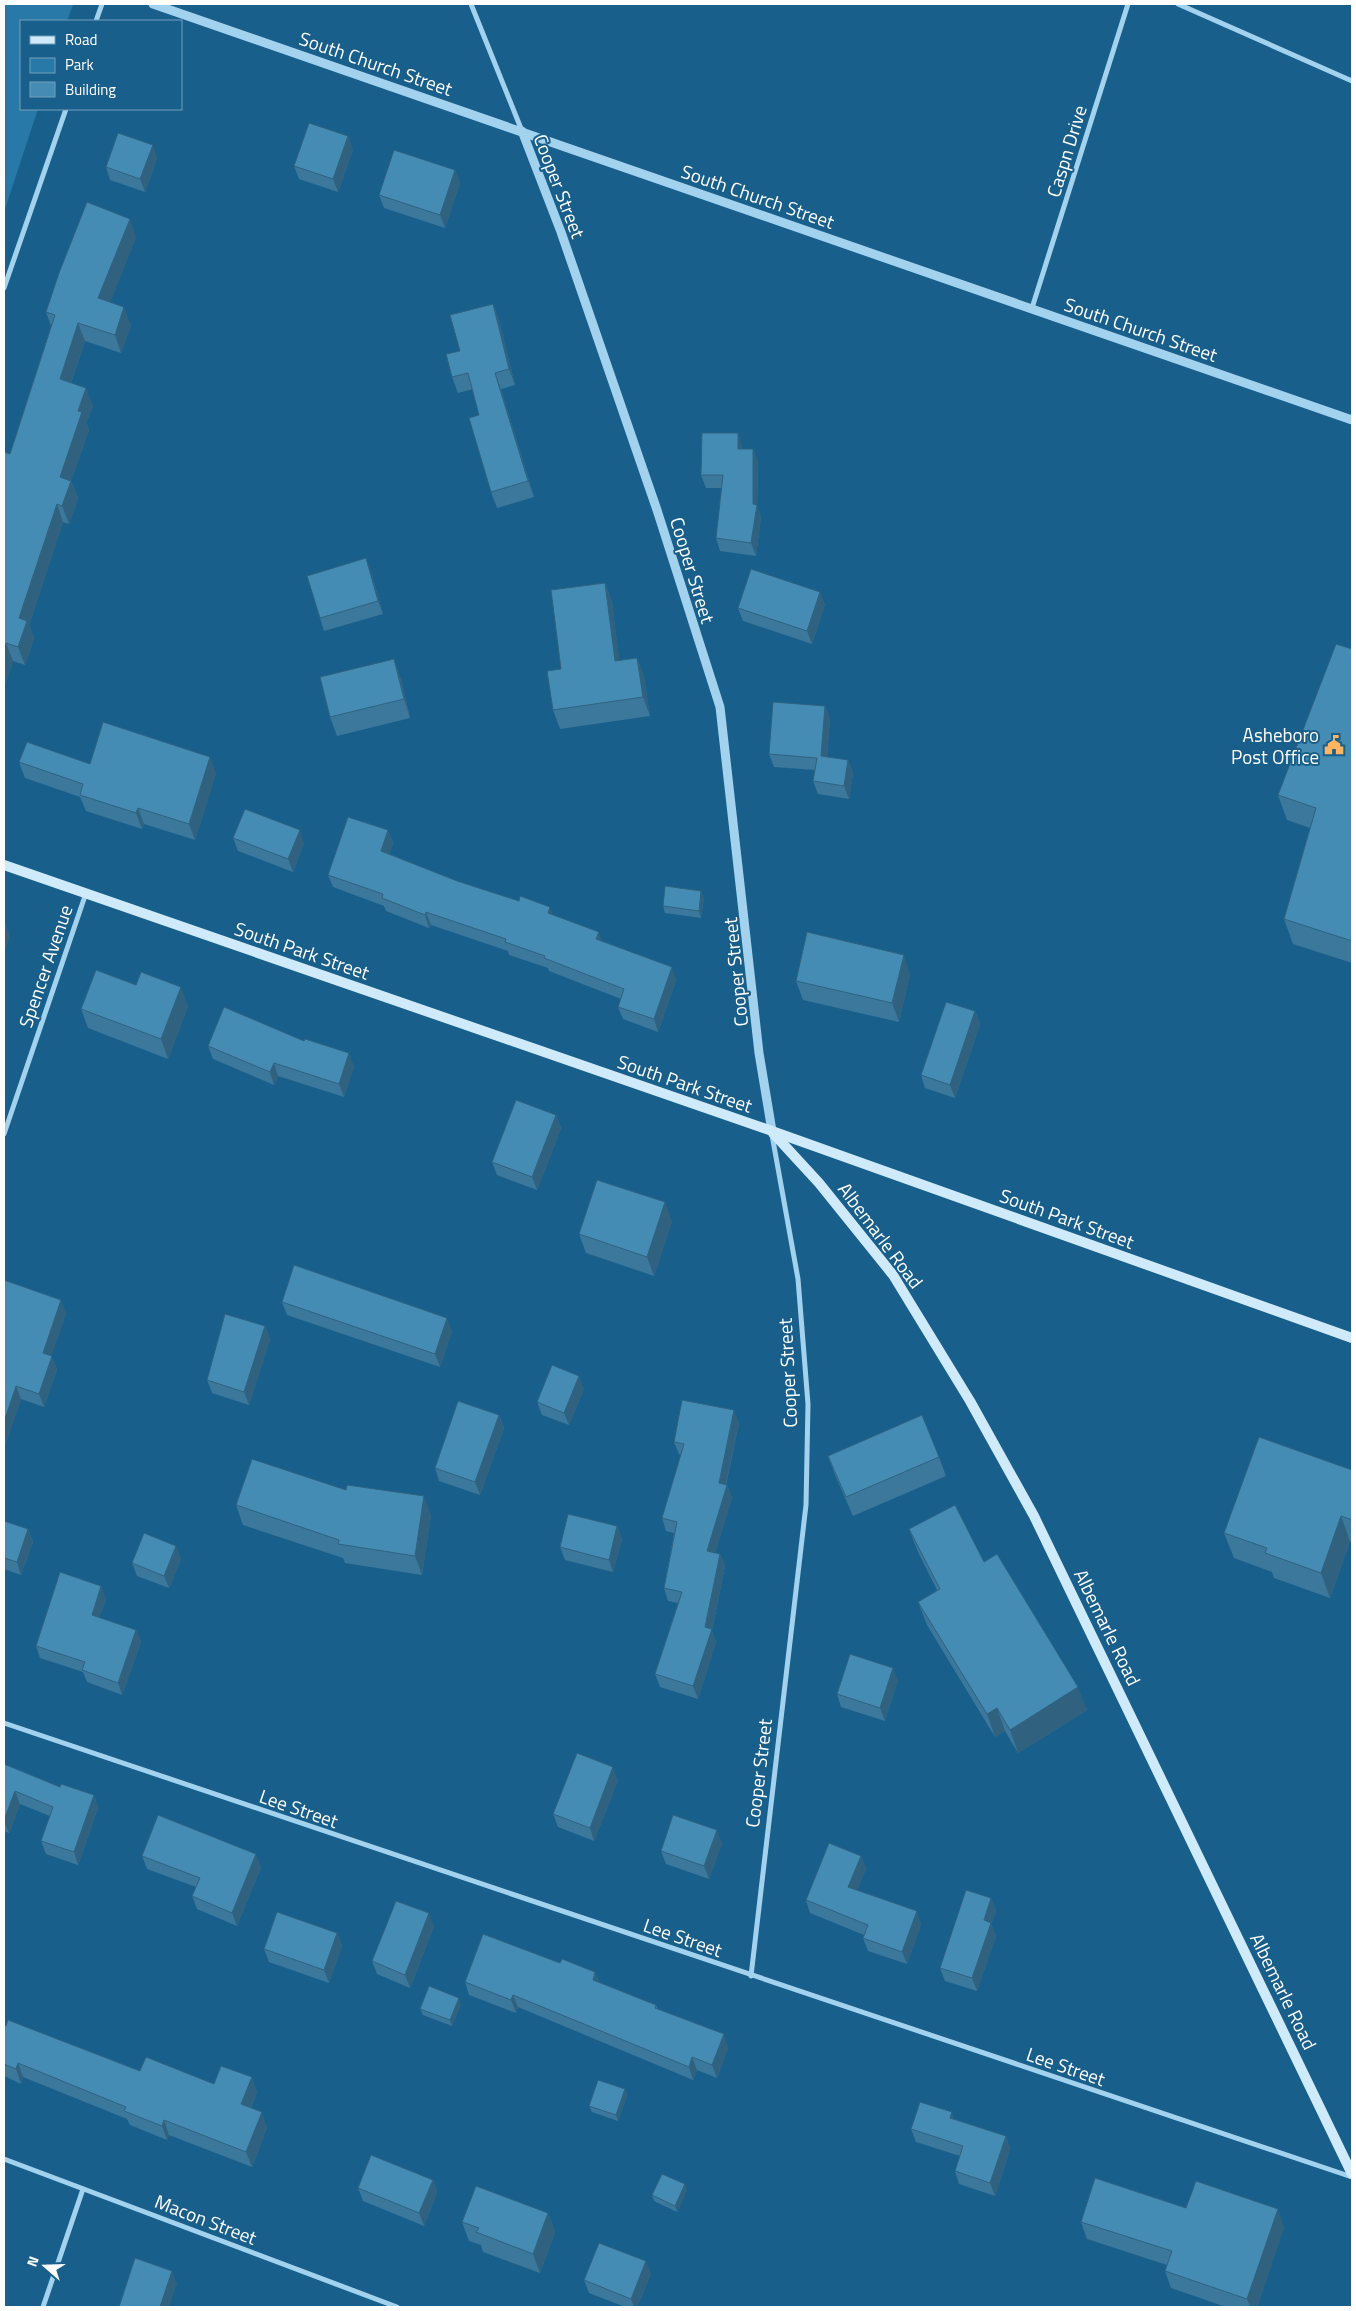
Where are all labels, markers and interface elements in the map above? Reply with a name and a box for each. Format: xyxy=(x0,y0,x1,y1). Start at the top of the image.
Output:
legend xyxy=(20,20,182,110)
street label: South Church Street xyxy=(296,23,457,103)
text: Road xyxy=(65,28,97,51)
text: Park xyxy=(65,53,94,76)
text: Building xyxy=(65,78,116,101)
street label: Caspn Drive xyxy=(1038,102,1094,200)
street label: Cooper Street xyxy=(527,130,593,243)
street label: South Church Street xyxy=(678,156,839,236)
street label: South Church Street xyxy=(1061,289,1222,369)
street label: Cooper Street xyxy=(663,513,723,627)
place label: Asheboro Post Office xyxy=(1231,720,1319,771)
public building icon: Asheboro Post Office xyxy=(1323,734,1345,756)
street label: Spencer Avenue xyxy=(10,901,80,1031)
street label: South Park Street xyxy=(231,913,374,987)
street label: Cooper Street xyxy=(715,916,755,1028)
street label: South Park Street xyxy=(614,1046,757,1120)
street label: Albemarle Road xyxy=(831,1176,931,1294)
street label: South Park Street xyxy=(996,1180,1139,1256)
street label: Cooper Street xyxy=(770,1317,804,1428)
street label: Albemarle Road xyxy=(1067,1564,1149,1690)
street label: Cooper Street xyxy=(737,1717,779,1829)
street label: Lee Street xyxy=(256,1781,342,1835)
street label: Lee Street xyxy=(640,1910,726,1964)
street label: Albemarle Road xyxy=(1243,1928,1325,2054)
street label: Lee Street xyxy=(1023,2039,1109,2093)
street label: Macon Street xyxy=(151,2186,261,2252)
north arrow xyxy=(20,2241,70,2291)
text: N xyxy=(21,2253,44,2270)

